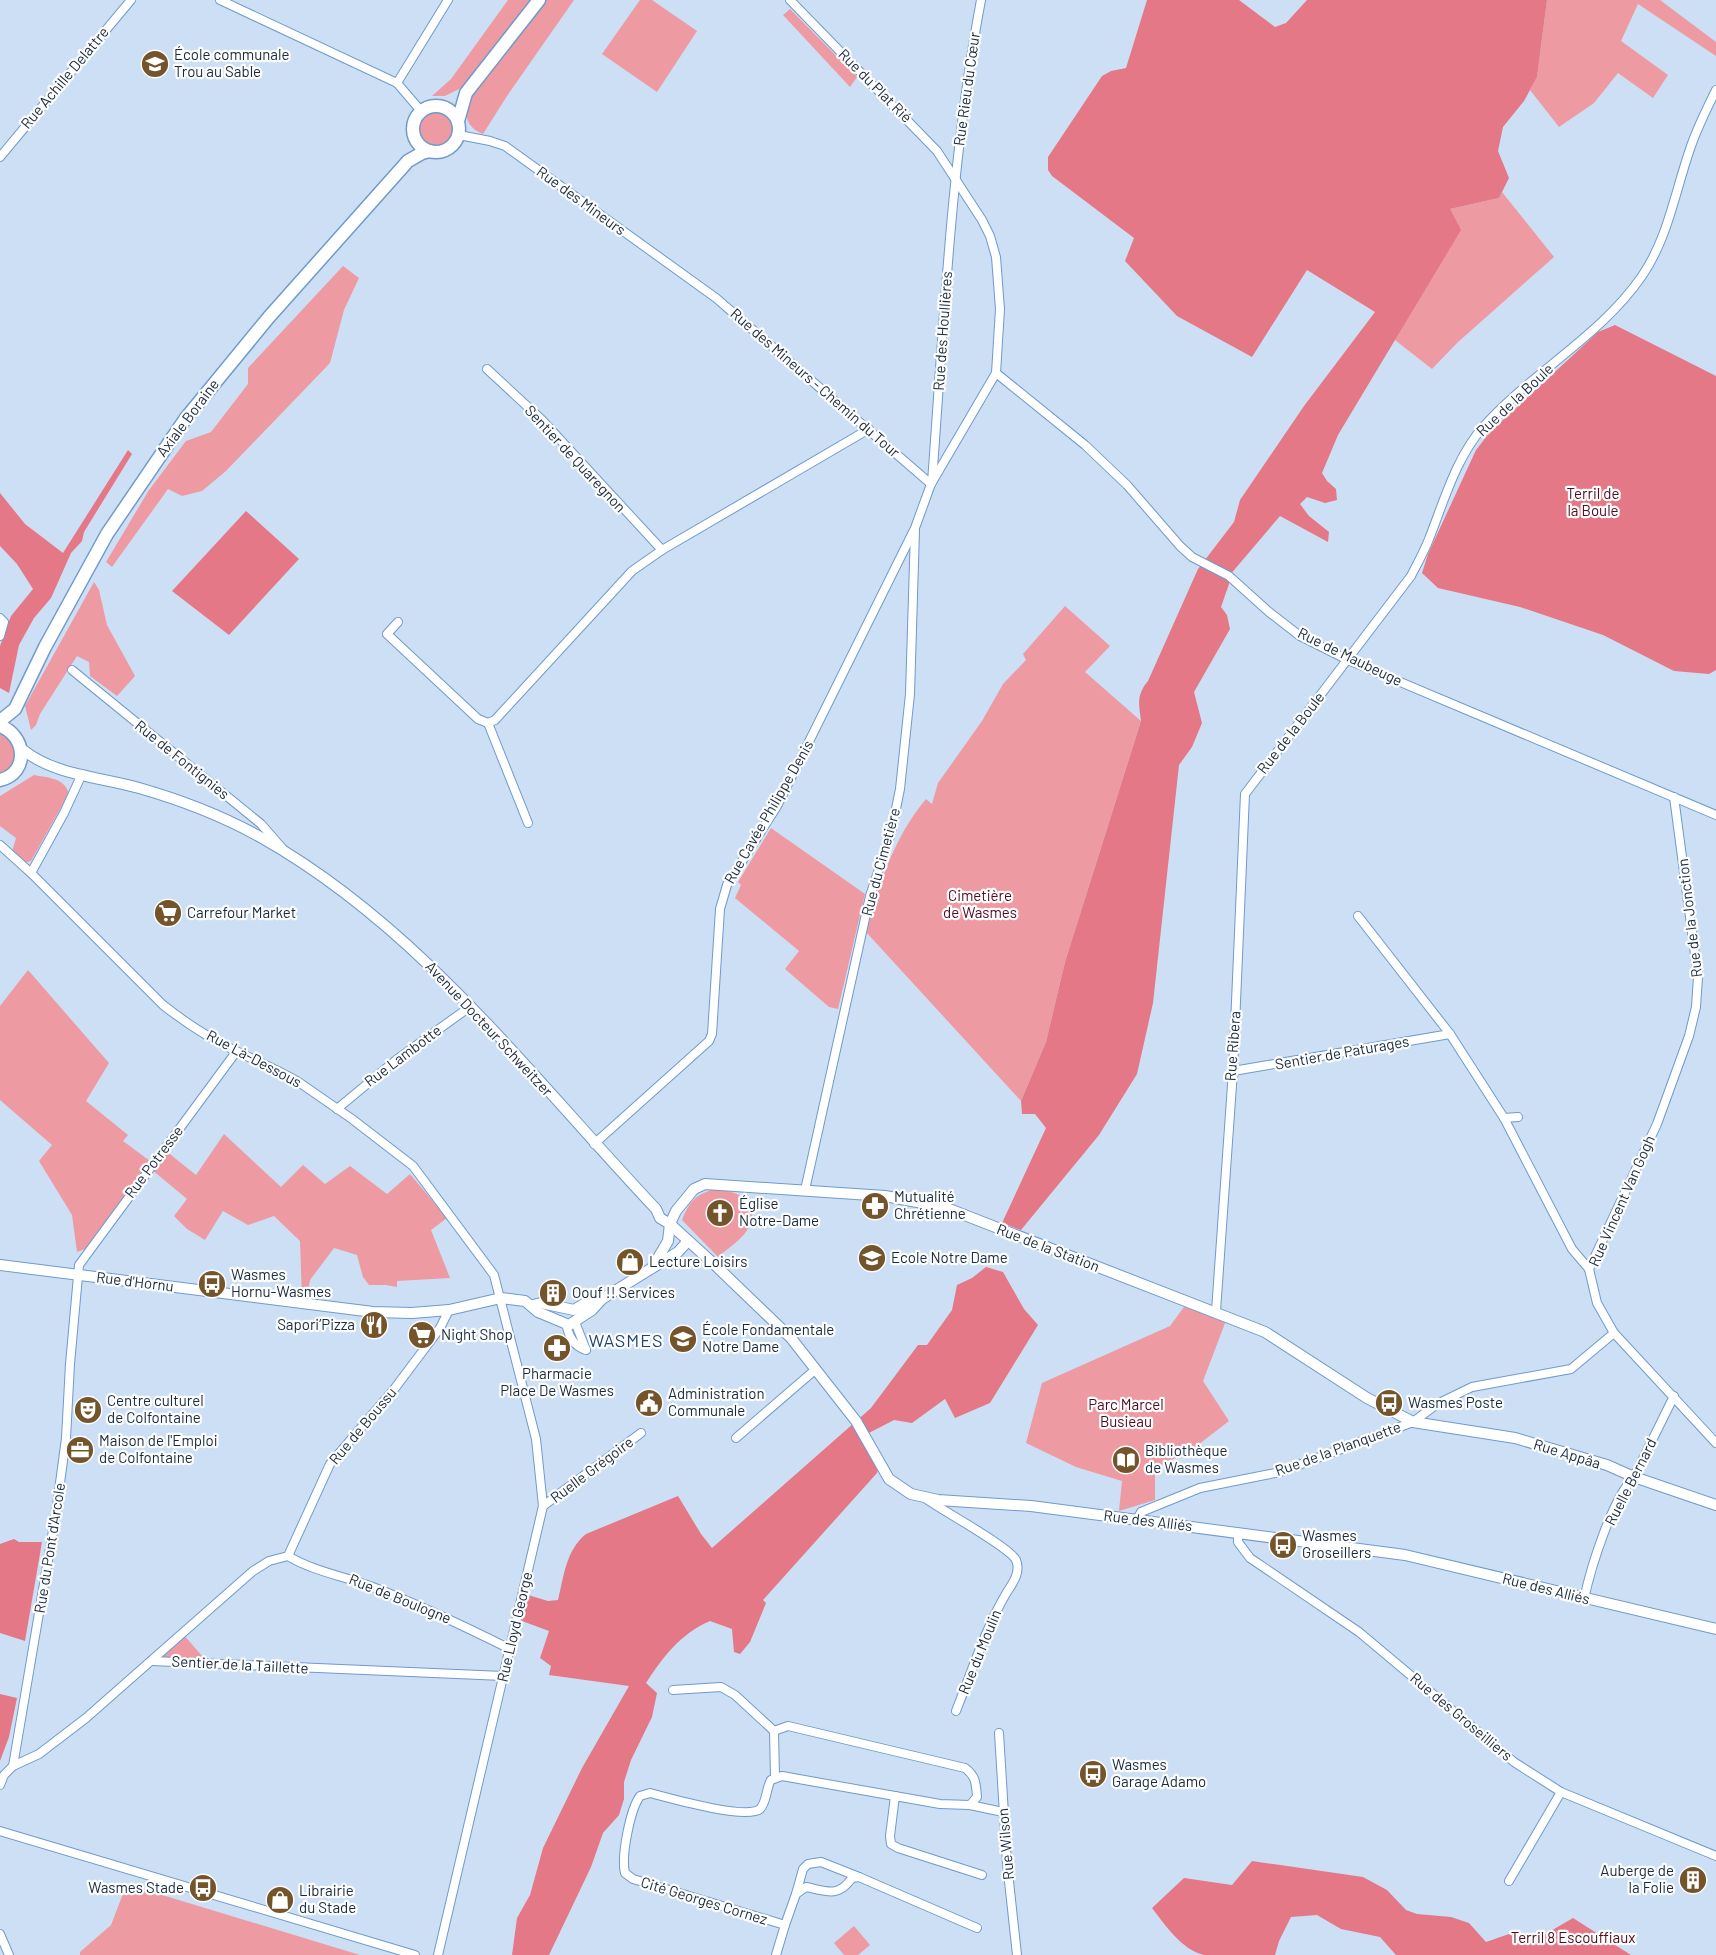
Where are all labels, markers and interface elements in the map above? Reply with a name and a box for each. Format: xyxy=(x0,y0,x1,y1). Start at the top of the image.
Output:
street label: Rue Achille Delattre xyxy=(16,23,112,132)
street label: Rue Rieu du Cœur xyxy=(949,30,983,147)
place label: École communale Trou au Sable xyxy=(174,45,289,80)
street label: Rue du Plat Rié xyxy=(835,45,916,126)
school or university icon: École communale Trou au Sable xyxy=(140,49,170,79)
street label: Rue des Mineurs xyxy=(534,162,630,239)
street label: Rue des Houllières xyxy=(929,271,955,391)
street label: Rue des Mineurs - Chemin du Tour xyxy=(727,304,904,461)
street label: Rue de la Boule xyxy=(1472,359,1557,439)
street label: Axiale Boraine xyxy=(152,375,222,460)
street label: Sentier de Quaregnon xyxy=(521,401,630,516)
park label: Terril de la Boule xyxy=(1567,484,1619,519)
street label: Rue de Maubeuge xyxy=(1295,623,1406,689)
street label: Rue de la Boule xyxy=(1253,688,1328,777)
street label: Rue de Fontignies xyxy=(132,716,233,803)
street label: Rue Cavée Philippe Denis xyxy=(720,737,817,886)
street label: Rue du Cimetière xyxy=(857,806,903,918)
street label: Rue de la Jonction xyxy=(1673,858,1705,979)
park label: Cimetière de Wasmes xyxy=(943,886,1017,921)
supermarket icon: Carrefour Market xyxy=(153,898,183,928)
place label: Carrefour Market xyxy=(187,903,296,921)
street label: Avenue Docteur Schweitzer xyxy=(422,957,557,1100)
street label: Rue Ribera xyxy=(1221,1010,1243,1082)
street label: Rue Lambotte xyxy=(360,1020,444,1090)
street label: Rue Là-Dessous xyxy=(204,1026,305,1091)
street label: Sentier de Paturages xyxy=(1273,1031,1410,1073)
street label: Rue Potresse xyxy=(120,1122,186,1201)
street label: Rue Vincent Van Gogh xyxy=(1584,1132,1658,1269)
place label: Mutualité Chrétienne xyxy=(894,1187,966,1222)
pharmacy icon: Mutualité Chrétienne xyxy=(860,1191,890,1221)
place label: Église Notre-Dame xyxy=(739,1194,819,1229)
church icon: Église Notre-Dame xyxy=(705,1198,735,1228)
street label: Rue de la Station xyxy=(994,1219,1102,1275)
school or university icon: Ecole Notre Dame xyxy=(857,1243,887,1273)
shop icon: Lecture Loisirs xyxy=(615,1247,645,1277)
place label: Ecole Notre Dame xyxy=(891,1248,1008,1266)
place label: Lecture Loisirs xyxy=(649,1252,747,1270)
place label: Wasmes Hornu-Wasmes xyxy=(231,1265,331,1300)
street label: Rue d'Hornu xyxy=(95,1267,175,1295)
bus stop icon: Wasmes Hornu-Wasmes xyxy=(197,1269,227,1299)
building icon: Oouf !! Services xyxy=(538,1278,568,1308)
place label: Oouf !! Services xyxy=(572,1283,675,1301)
restaurant icon: Sapori’Pizza xyxy=(359,1310,389,1340)
place label: Sapori’Pizza xyxy=(277,1315,355,1333)
supermarket icon: Night Shop xyxy=(407,1320,437,1350)
place label: École Fondamentale Notre Dame xyxy=(702,1320,834,1355)
school or university icon: École Fondamentale Notre Dame xyxy=(668,1324,698,1354)
place label: Night Shop xyxy=(441,1325,513,1343)
district label: WASMES xyxy=(588,1329,664,1351)
pharmacy icon: Pharmacie Place De Wasmes xyxy=(542,1333,572,1363)
place label: Pharmacie Place De Wasmes xyxy=(500,1364,614,1399)
street label: Rue de Boussu xyxy=(325,1383,400,1468)
place label: Administration Communale xyxy=(668,1384,764,1419)
public building icon: Administration Communale xyxy=(634,1388,664,1418)
bus stop icon: Wasmes Poste xyxy=(1374,1388,1404,1418)
place label: Centre culturel de Colfontaine xyxy=(107,1391,204,1426)
place label: Wasmes Poste xyxy=(1408,1393,1503,1411)
theatre icon: Centre culturel de Colfontaine xyxy=(73,1395,103,1425)
park label: Parc Marcel Busieau xyxy=(1088,1395,1164,1430)
street label: Rue de la Planquette xyxy=(1272,1417,1403,1479)
place label: Maison de l'Emploi de Colfontaine xyxy=(99,1431,218,1466)
street label: Ruelle Grégoire xyxy=(546,1432,636,1506)
street label: Rue Appâa xyxy=(1532,1434,1603,1472)
office icon: Maison de l'Emploi de Colfontaine xyxy=(65,1435,95,1465)
street label: Ruelle Bernard xyxy=(1600,1435,1660,1528)
place label: Bibliothèque de Wasmes xyxy=(1145,1441,1228,1476)
library icon: Bibliothèque de Wasmes xyxy=(1111,1445,1141,1475)
street label: Rue du Pont d'Arcole xyxy=(30,1481,68,1614)
street label: Rue des Alliés xyxy=(1103,1506,1194,1534)
place label: Wasmes Groseillers xyxy=(1302,1526,1371,1561)
bus stop icon: Wasmes Groseillers xyxy=(1268,1530,1298,1560)
street label: Rue des Alliés xyxy=(1501,1568,1592,1608)
street label: Rue de Boulogne xyxy=(347,1569,454,1627)
street label: Rue Lloyd George xyxy=(493,1570,535,1684)
street label: Rue du Moulin xyxy=(954,1607,1004,1697)
street label: Sentier de la Taillette xyxy=(171,1651,309,1677)
street label: Rue des Groseilliers xyxy=(1407,1668,1516,1764)
place label: Wasmes Garage Adamo xyxy=(1112,1755,1206,1790)
bus stop icon: Wasmes Garage Adamo xyxy=(1078,1759,1108,1789)
street label: Rue Wilson xyxy=(993,1807,1017,1881)
place label: Auberge de la Folie xyxy=(1600,1861,1674,1896)
building icon: Auberge de la Folie xyxy=(1678,1865,1708,1895)
street label: Cité Georges Cornez xyxy=(639,1872,770,1928)
bus stop icon: Wasmes Stade xyxy=(188,1873,218,1903)
place label: Wasmes Stade xyxy=(88,1878,184,1896)
place label: Librairie du Stade xyxy=(299,1881,356,1916)
shop icon: Librairie du Stade xyxy=(265,1885,295,1915)
park label: Terril 8 Escouffiaux xyxy=(1511,1928,1635,1946)

